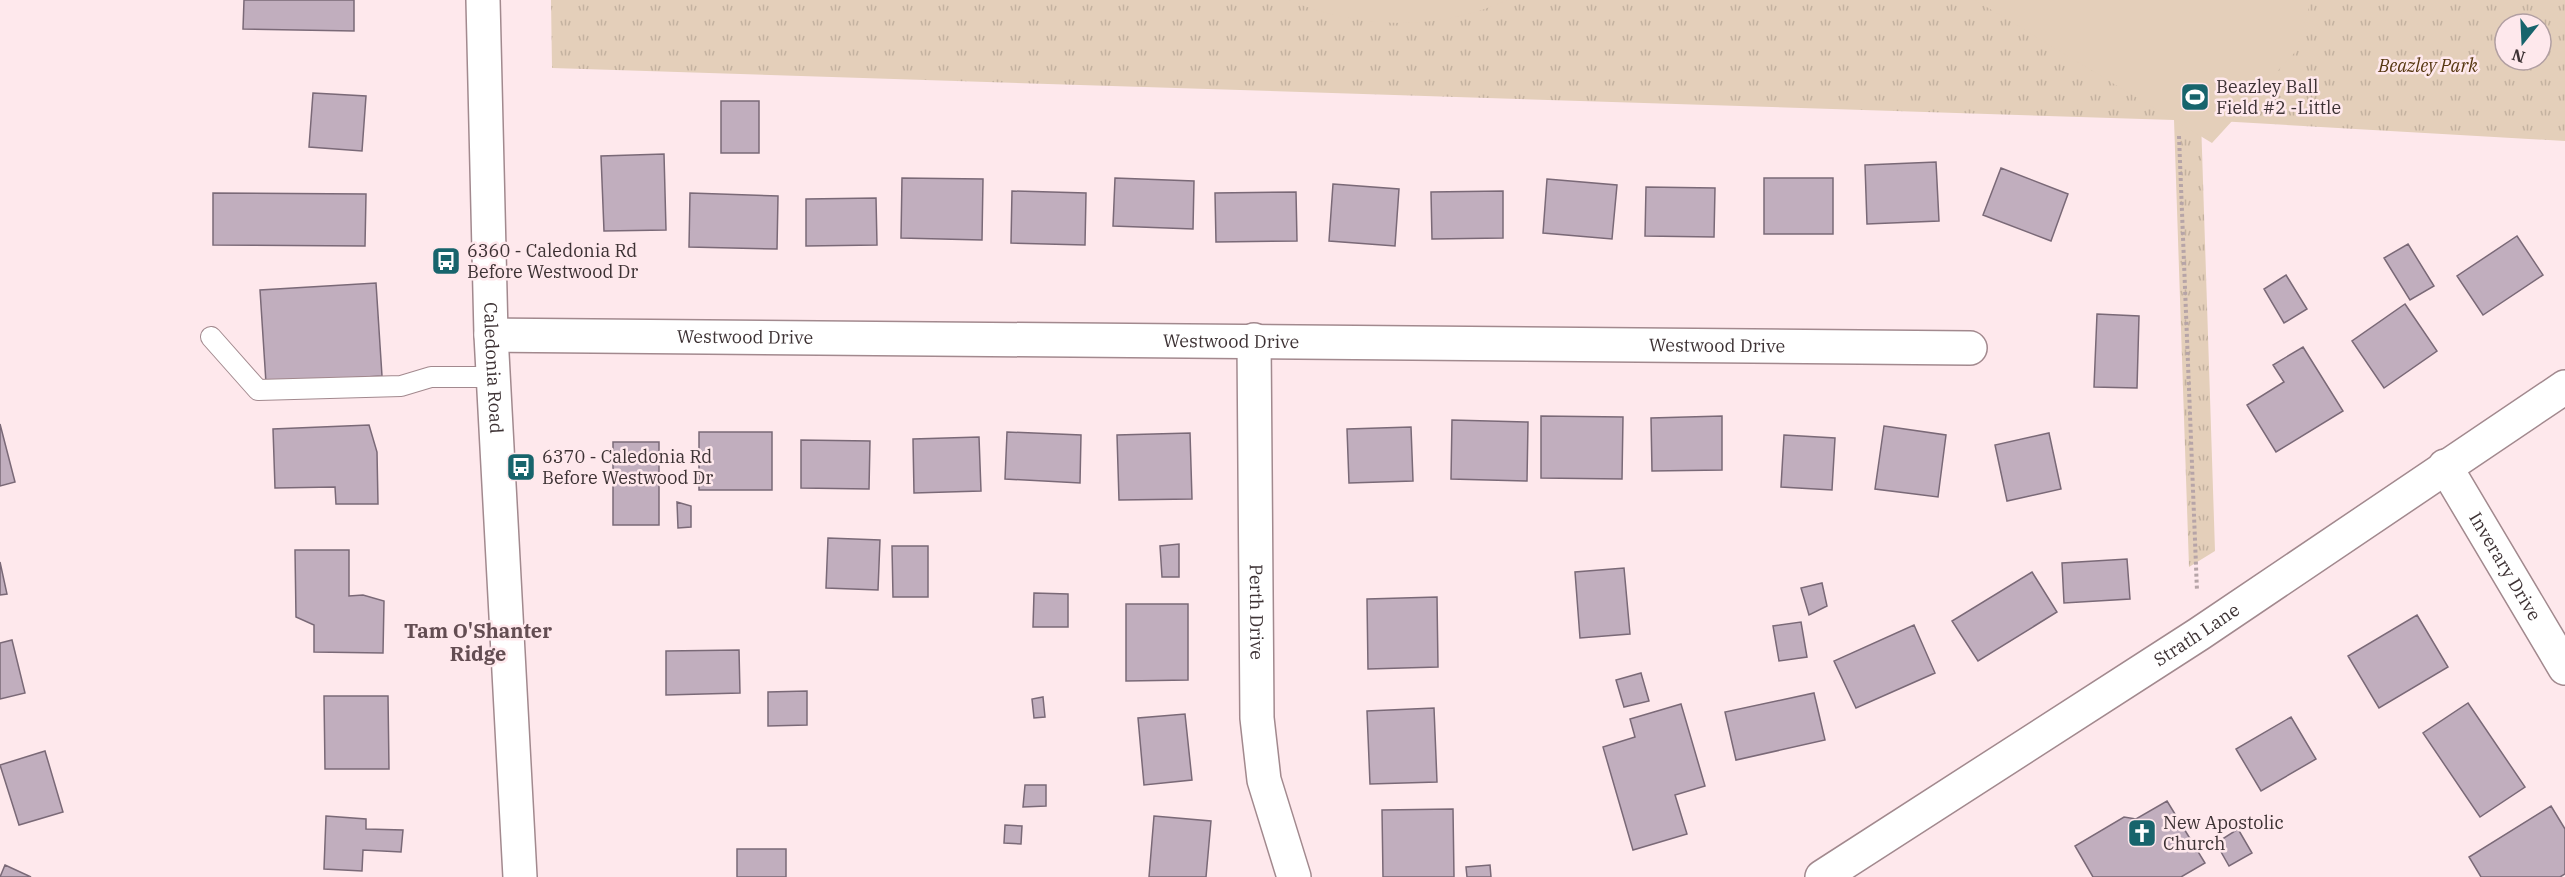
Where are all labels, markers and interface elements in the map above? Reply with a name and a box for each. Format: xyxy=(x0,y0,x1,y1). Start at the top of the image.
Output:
north arrow xyxy=(2493,12,2553,72)
text: N xyxy=(2509,45,2527,68)
park label: Beazley Park xyxy=(2377,54,2478,77)
place label: Beazley Ball Field #2 -Little xyxy=(2216,75,2341,119)
sports icon: Beazley Ball Field #2 -Little xyxy=(2179,81,2211,113)
place label: 6360 - Caledonia Rd Before Westwood Dr xyxy=(467,239,638,283)
bus stop icon: 6360 - Caledonia Rd Before Westwood Dr xyxy=(430,245,462,277)
street label: Caledonia Road xyxy=(479,302,508,434)
street label: Westwood Drive xyxy=(677,325,813,349)
street label: Westwood Drive xyxy=(1163,329,1299,353)
street label: Westwood Drive xyxy=(1649,333,1785,357)
place label: 6370 - Caledonia Rd Before Westwood Dr xyxy=(542,445,713,489)
bus stop icon: 6370 - Caledonia Rd Before Westwood Dr xyxy=(505,451,537,483)
street label: Inverary Drive xyxy=(2464,508,2546,625)
street label: Perth Drive xyxy=(1245,564,1269,660)
street label: Strath Lane xyxy=(2149,598,2244,671)
district label: Tam O'Shanter Ridge xyxy=(404,617,552,667)
place label: New Apostolic Church xyxy=(2163,811,2284,855)
church icon: New Apostolic Church xyxy=(2126,817,2158,849)

